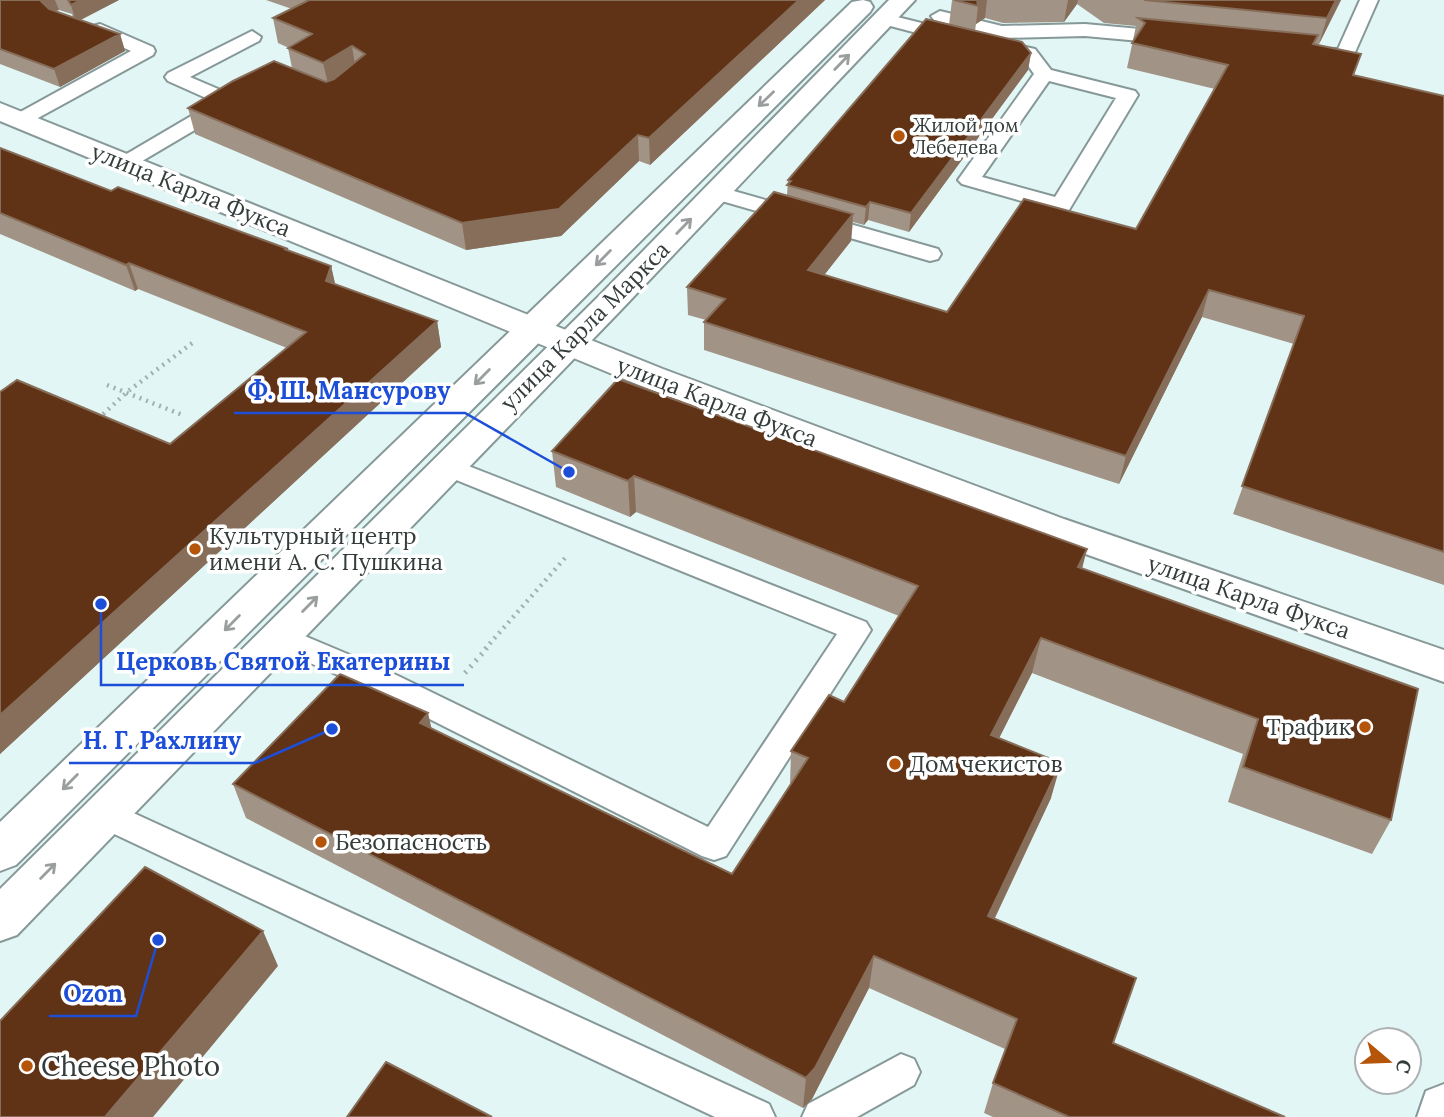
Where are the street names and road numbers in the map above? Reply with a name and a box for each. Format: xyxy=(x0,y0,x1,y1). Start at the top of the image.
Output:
street label: улица Карла Фукса xyxy=(87,136,295,243)
street label: улица Карла Маркса xyxy=(494,235,676,417)
street label: улица Карла Фукса xyxy=(613,350,822,453)
street label: улица Карла Фукса xyxy=(1144,548,1354,645)

